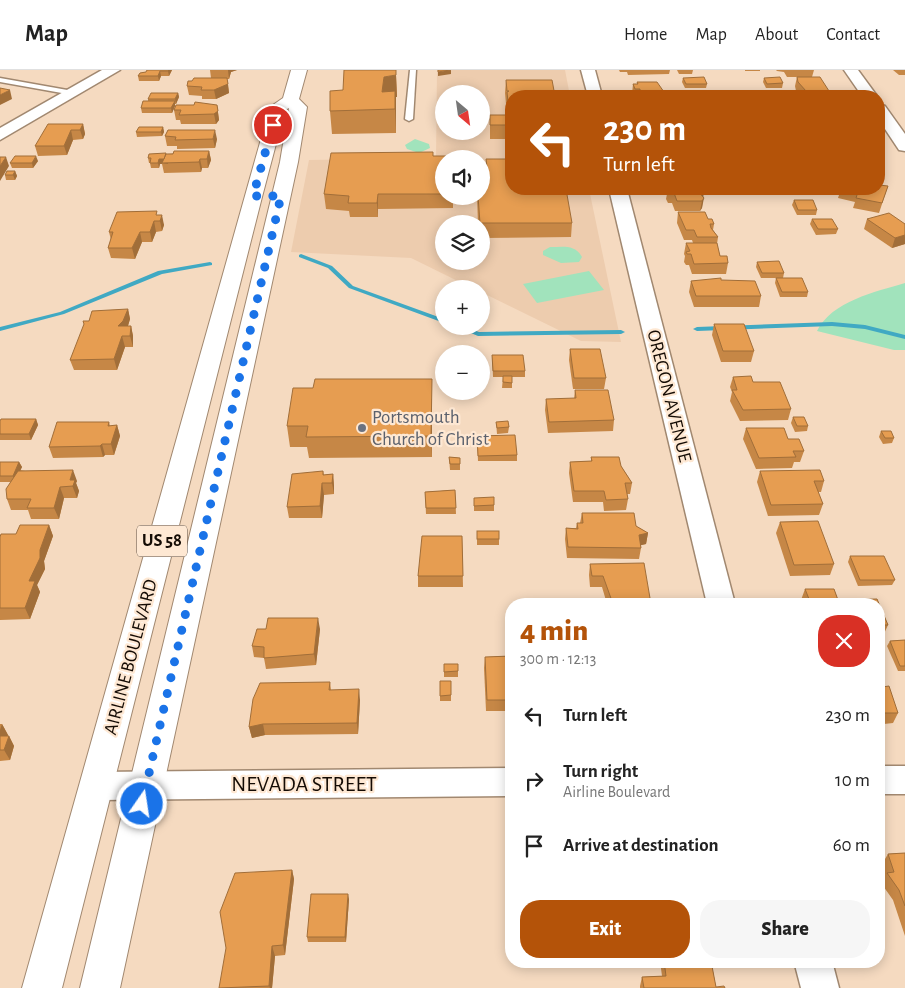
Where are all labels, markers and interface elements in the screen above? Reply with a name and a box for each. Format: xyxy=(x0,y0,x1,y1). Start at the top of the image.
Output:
text: Map xyxy=(25,22,68,46)
text: Home xyxy=(624,26,667,44)
text: Map xyxy=(695,26,727,44)
text: About xyxy=(755,26,798,44)
text: Contact xyxy=(826,26,880,44)
north arrow xyxy=(435,85,490,140)
map controls xyxy=(435,85,490,400)
pin xyxy=(252,104,294,146)
icon: left xyxy=(520,110,585,175)
icon: arrive xyxy=(259,111,287,139)
text: 230 m xyxy=(603,112,686,147)
button: sound xyxy=(435,150,490,205)
text: Turn left xyxy=(603,153,675,175)
button: layers xyxy=(435,215,490,270)
button: + xyxy=(435,280,490,335)
street label: OREGON AVENUE xyxy=(643,328,695,464)
button: − xyxy=(435,345,490,400)
place label: Portsmouth Church of Christ xyxy=(372,408,489,449)
marker: Portsmouth Church of Christ xyxy=(356,422,368,434)
road number: US 58 xyxy=(137,526,187,556)
street label: AIRLINE BOULEVARD xyxy=(101,577,161,737)
button: close xyxy=(818,615,870,667)
text: 4 min xyxy=(520,616,588,646)
text: 300 m · 12:13 xyxy=(520,651,596,667)
icon: left xyxy=(520,702,548,730)
text: Turn left xyxy=(563,706,627,725)
text: 230 m xyxy=(825,706,870,725)
text: Turn right xyxy=(563,762,638,781)
icon: right xyxy=(520,767,548,795)
text: 10 m xyxy=(835,771,870,790)
street label: NEVADA STREET xyxy=(231,773,377,795)
position arrow xyxy=(115,777,167,829)
text: Airline Boulevard xyxy=(563,784,670,800)
icon: arrive xyxy=(520,832,548,860)
text: Arrive at destination xyxy=(563,836,719,855)
text: 60 m xyxy=(833,836,870,855)
button: Exit xyxy=(520,900,690,958)
button: Share xyxy=(700,900,870,958)

